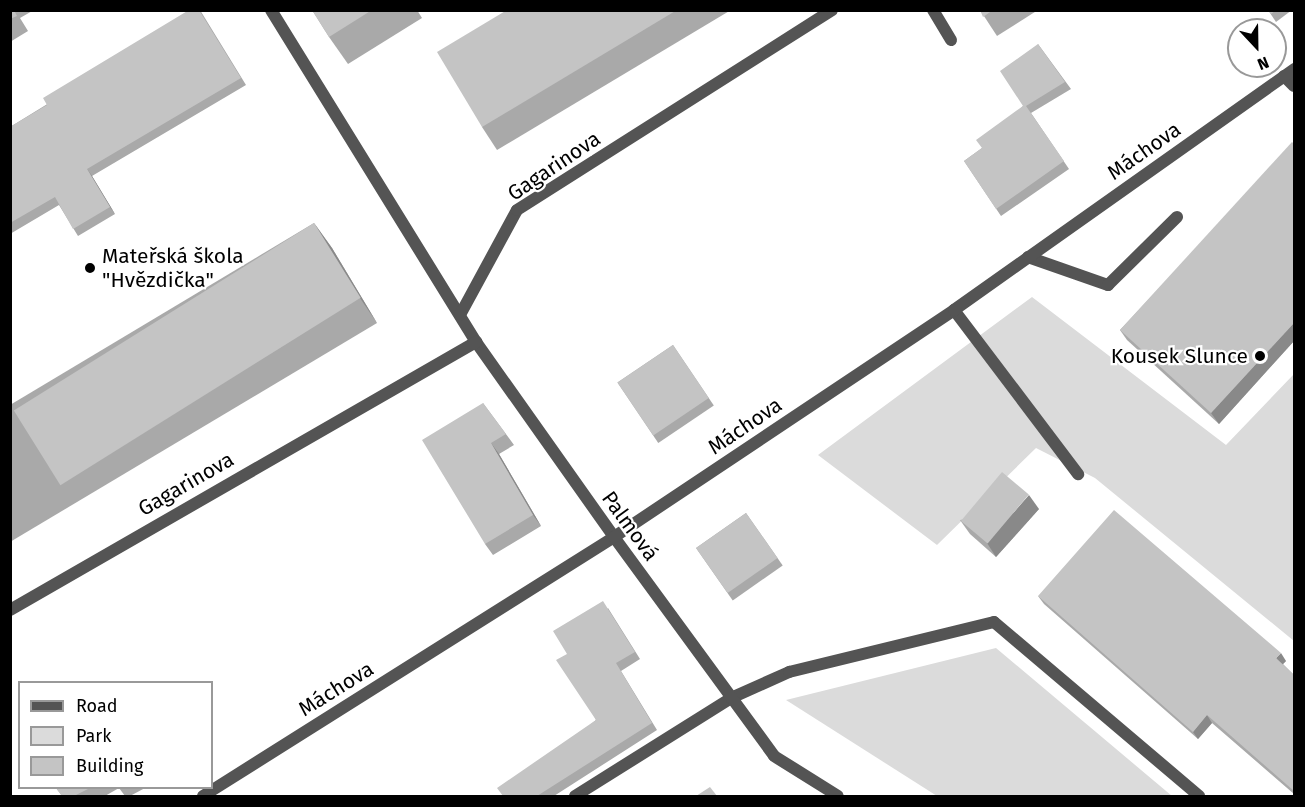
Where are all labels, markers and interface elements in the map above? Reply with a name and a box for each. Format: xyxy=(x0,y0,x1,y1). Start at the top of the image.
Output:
north arrow xyxy=(1227,18,1287,78)
text: N xyxy=(1255,53,1272,74)
street label: Máchova xyxy=(1102,117,1186,185)
street label: Gagarinova xyxy=(503,126,605,206)
place label: Mateřská škola "Hvězdička" xyxy=(102,243,244,293)
marker: Mateřská škola "Hvězdička" xyxy=(83,261,97,275)
place label: Kousek Slunce xyxy=(1111,343,1248,369)
marker: Kousek Slunce xyxy=(1253,349,1267,363)
street label: Máchova xyxy=(703,392,787,460)
street label: Gagarinova xyxy=(134,447,238,521)
street label: Palmová xyxy=(596,486,664,566)
street label: Máchova xyxy=(294,656,378,722)
legend xyxy=(18,681,213,789)
text: Road xyxy=(76,695,118,717)
text: Park xyxy=(76,725,111,747)
text: Building xyxy=(76,755,143,777)

